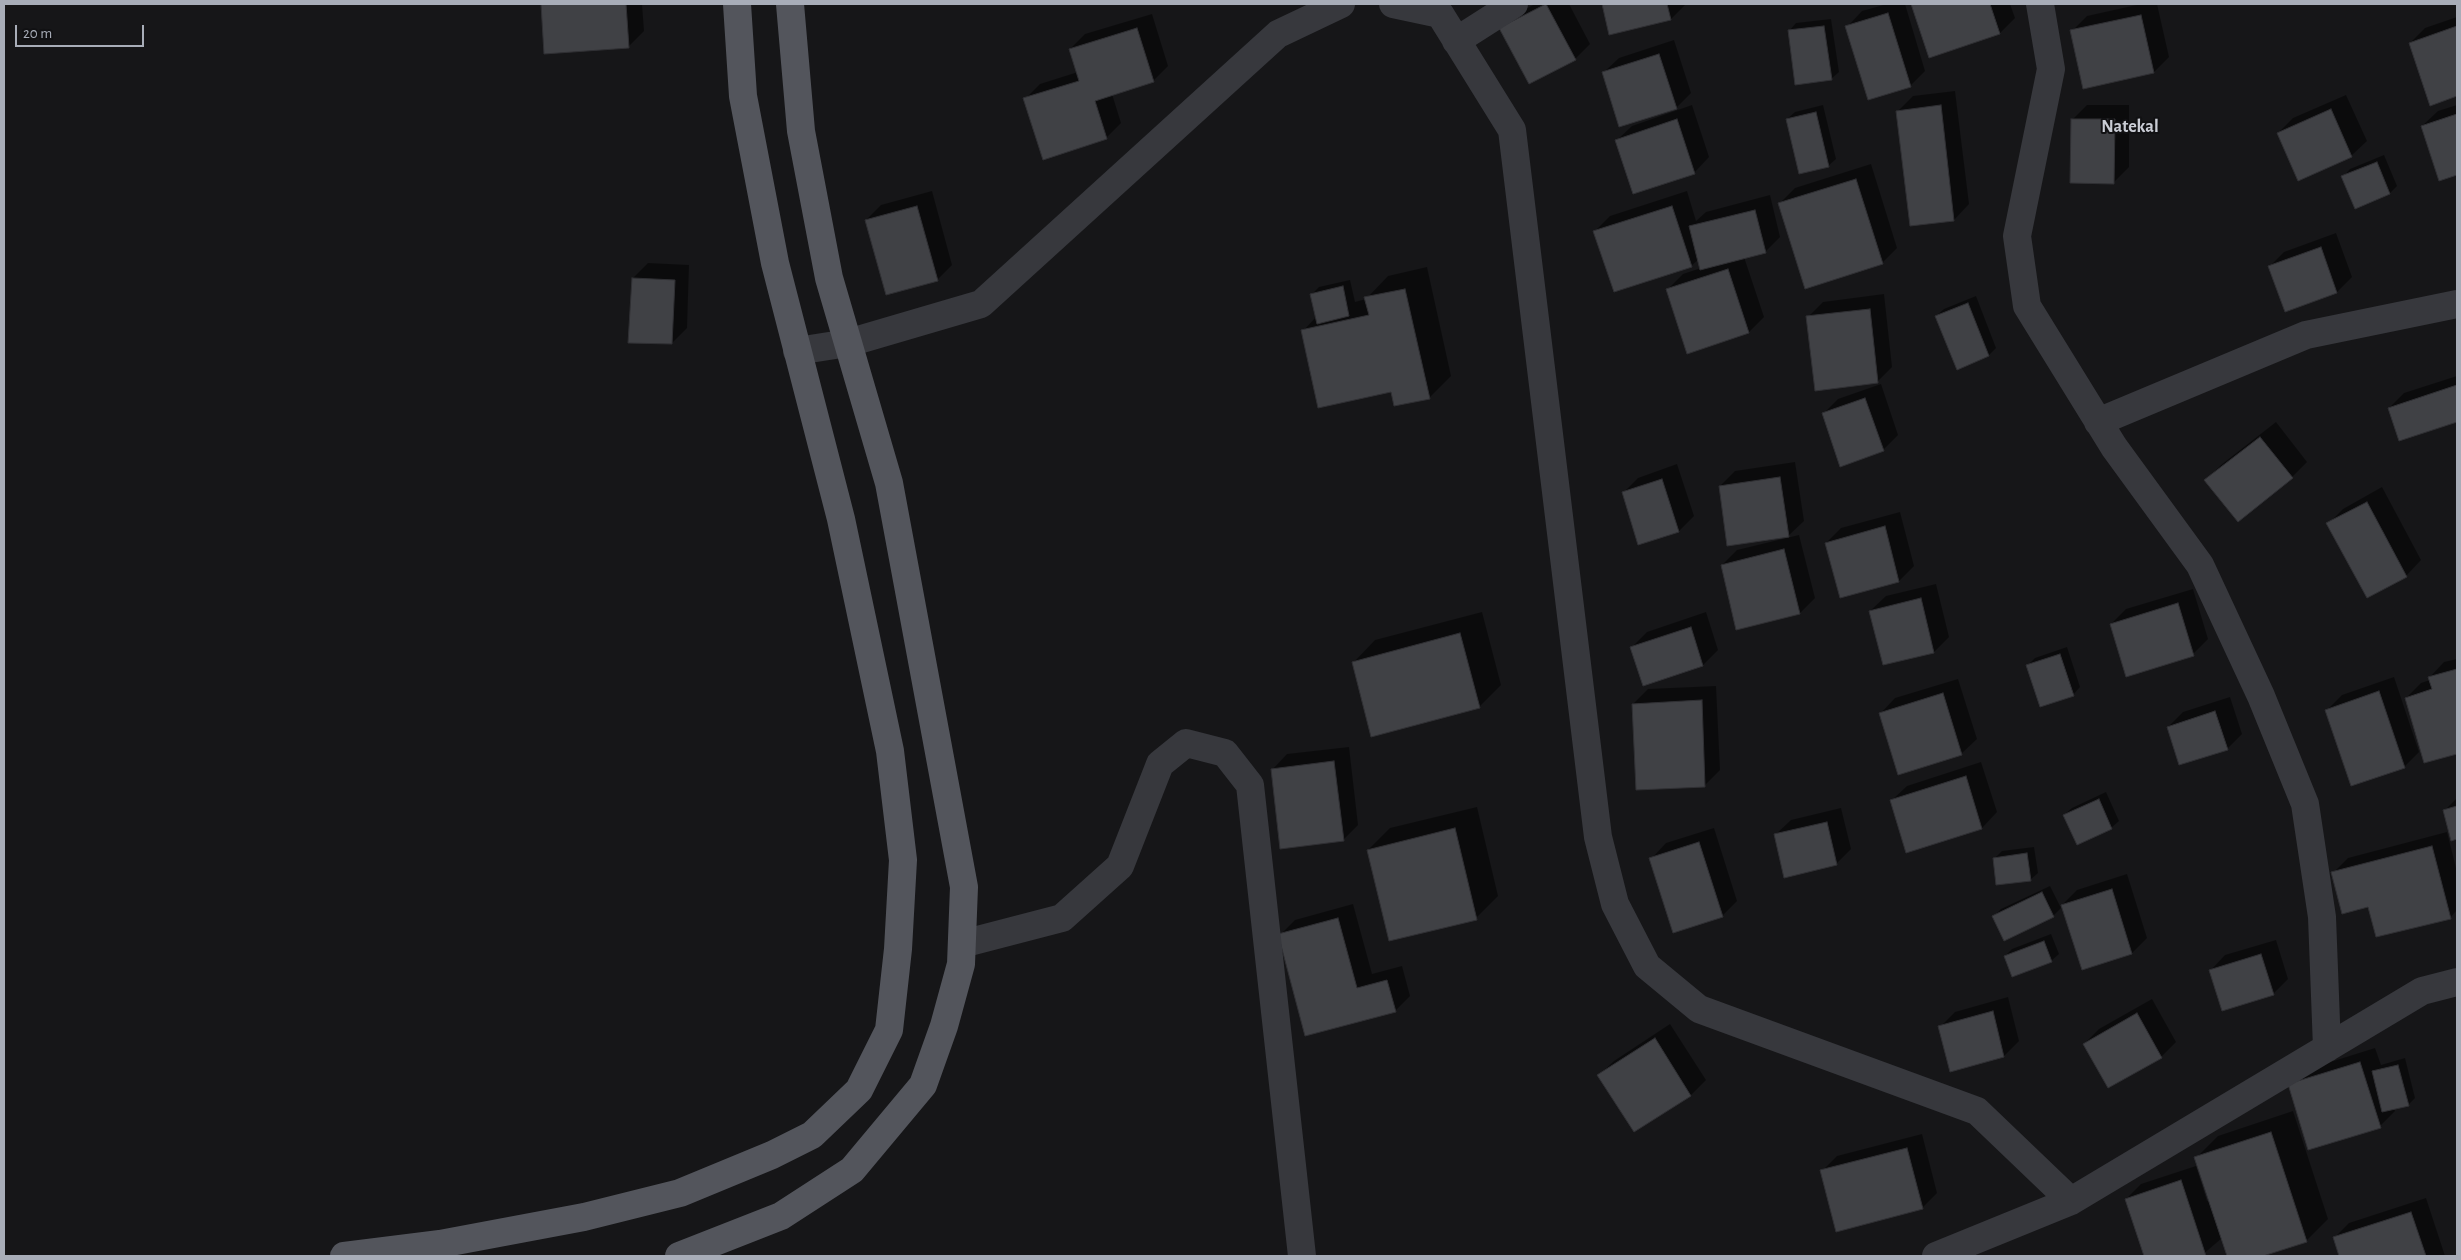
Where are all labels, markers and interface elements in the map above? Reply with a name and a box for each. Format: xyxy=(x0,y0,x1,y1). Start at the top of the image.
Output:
scale bar xyxy=(18,15,146,47)
text: 20 m xyxy=(23,26,52,41)
district label: Natekal xyxy=(2101,116,2159,138)

